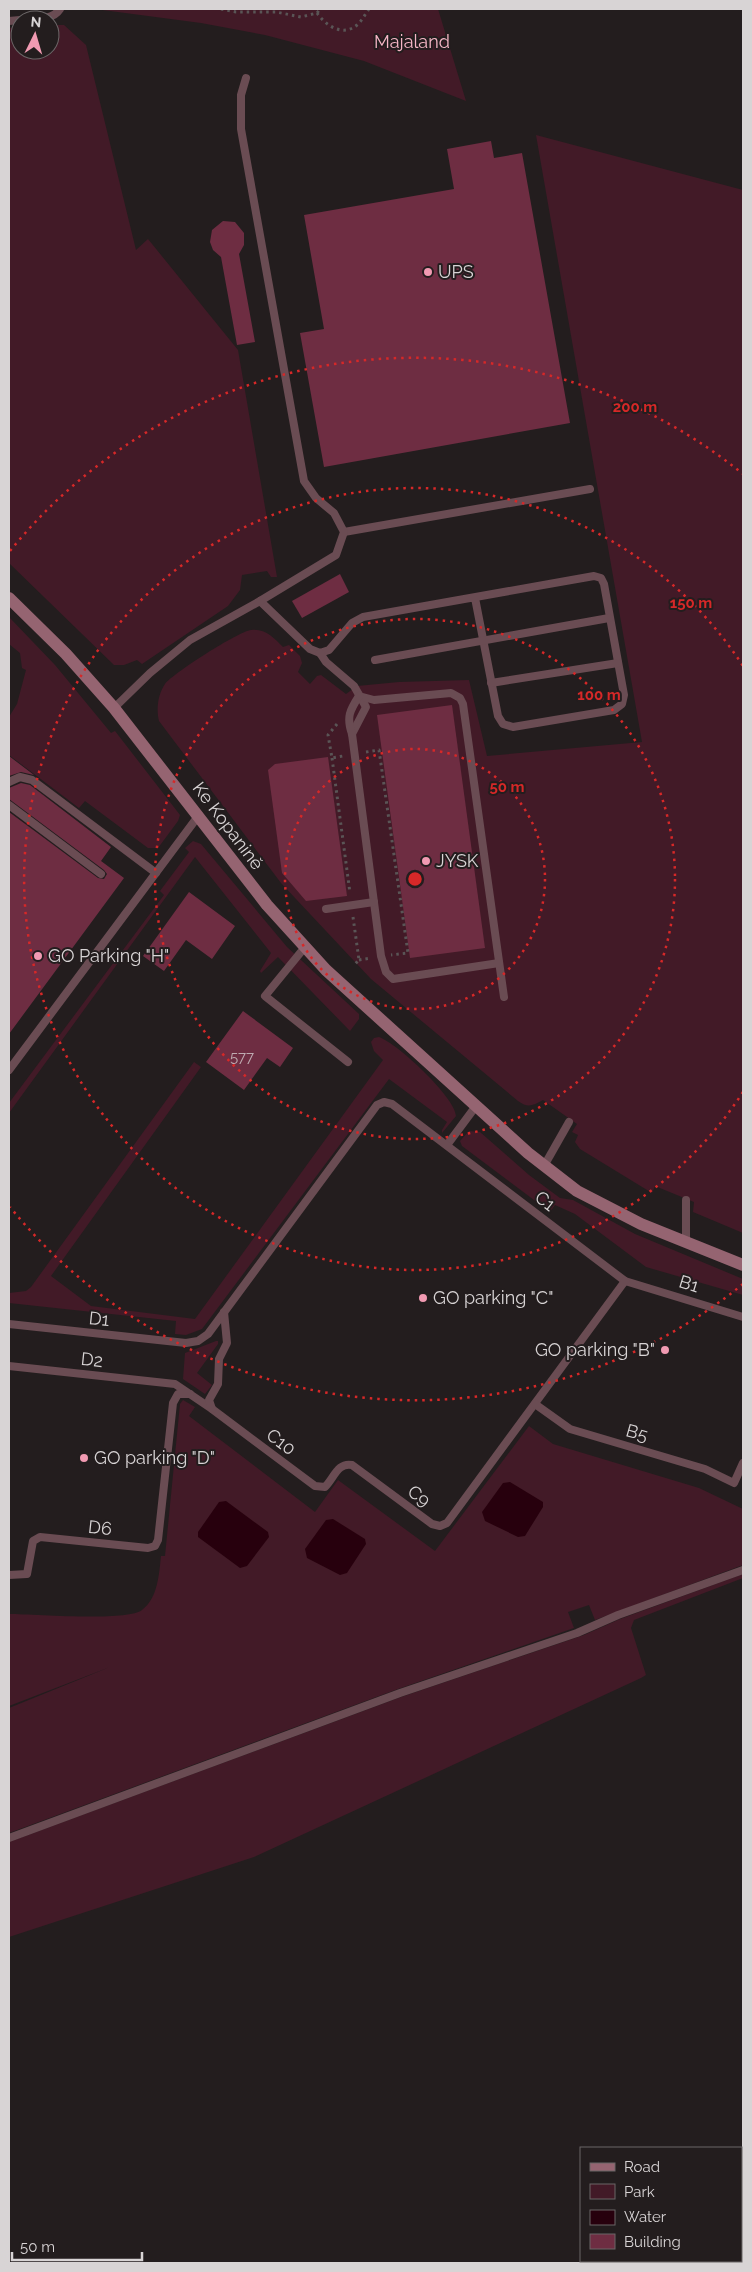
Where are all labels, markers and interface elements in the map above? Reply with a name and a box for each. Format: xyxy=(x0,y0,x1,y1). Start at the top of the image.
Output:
north arrow xyxy=(10,10,60,60)
text: N xyxy=(30,14,42,30)
park label: Majaland xyxy=(374,31,450,52)
place label: UPS xyxy=(438,261,474,282)
marker: UPS xyxy=(422,266,434,278)
text: 200 m xyxy=(613,398,657,416)
text: 150 m xyxy=(670,594,712,612)
text: 100 m xyxy=(577,686,621,704)
street label: Ke Kopanině xyxy=(189,778,268,874)
text: 50 m xyxy=(489,778,525,796)
place label: JYSK xyxy=(436,850,479,871)
marker: JYSK xyxy=(420,855,432,867)
centre of rings xyxy=(406,870,424,888)
place label: GO Parking "H" xyxy=(48,945,169,966)
marker: GO Parking "H" xyxy=(32,950,44,962)
house number: 577 xyxy=(230,1048,254,1066)
street label: C1 xyxy=(531,1186,560,1215)
street label: B1 xyxy=(677,1271,702,1297)
place label: GO parking "C" xyxy=(433,1287,553,1308)
marker: GO parking "C" xyxy=(417,1292,429,1304)
street label: D1 xyxy=(88,1307,111,1330)
place label: GO parking "B" xyxy=(535,1339,655,1360)
marker: GO parking "B" xyxy=(659,1344,671,1356)
street label: D2 xyxy=(80,1348,104,1371)
street label: B5 xyxy=(624,1419,651,1446)
street label: C10 xyxy=(263,1424,300,1459)
place label: GO parking "D" xyxy=(94,1447,215,1468)
marker: GO parking "D" xyxy=(78,1452,90,1464)
street label: C9 xyxy=(404,1480,435,1511)
street label: D6 xyxy=(87,1516,113,1539)
legend xyxy=(580,2147,742,2262)
text: Road xyxy=(624,2158,660,2176)
text: Park xyxy=(624,2183,655,2201)
text: Water xyxy=(624,2208,667,2226)
scale bar xyxy=(12,2230,142,2262)
text: Building xyxy=(624,2233,681,2251)
text: 50 m xyxy=(20,2238,55,2256)

